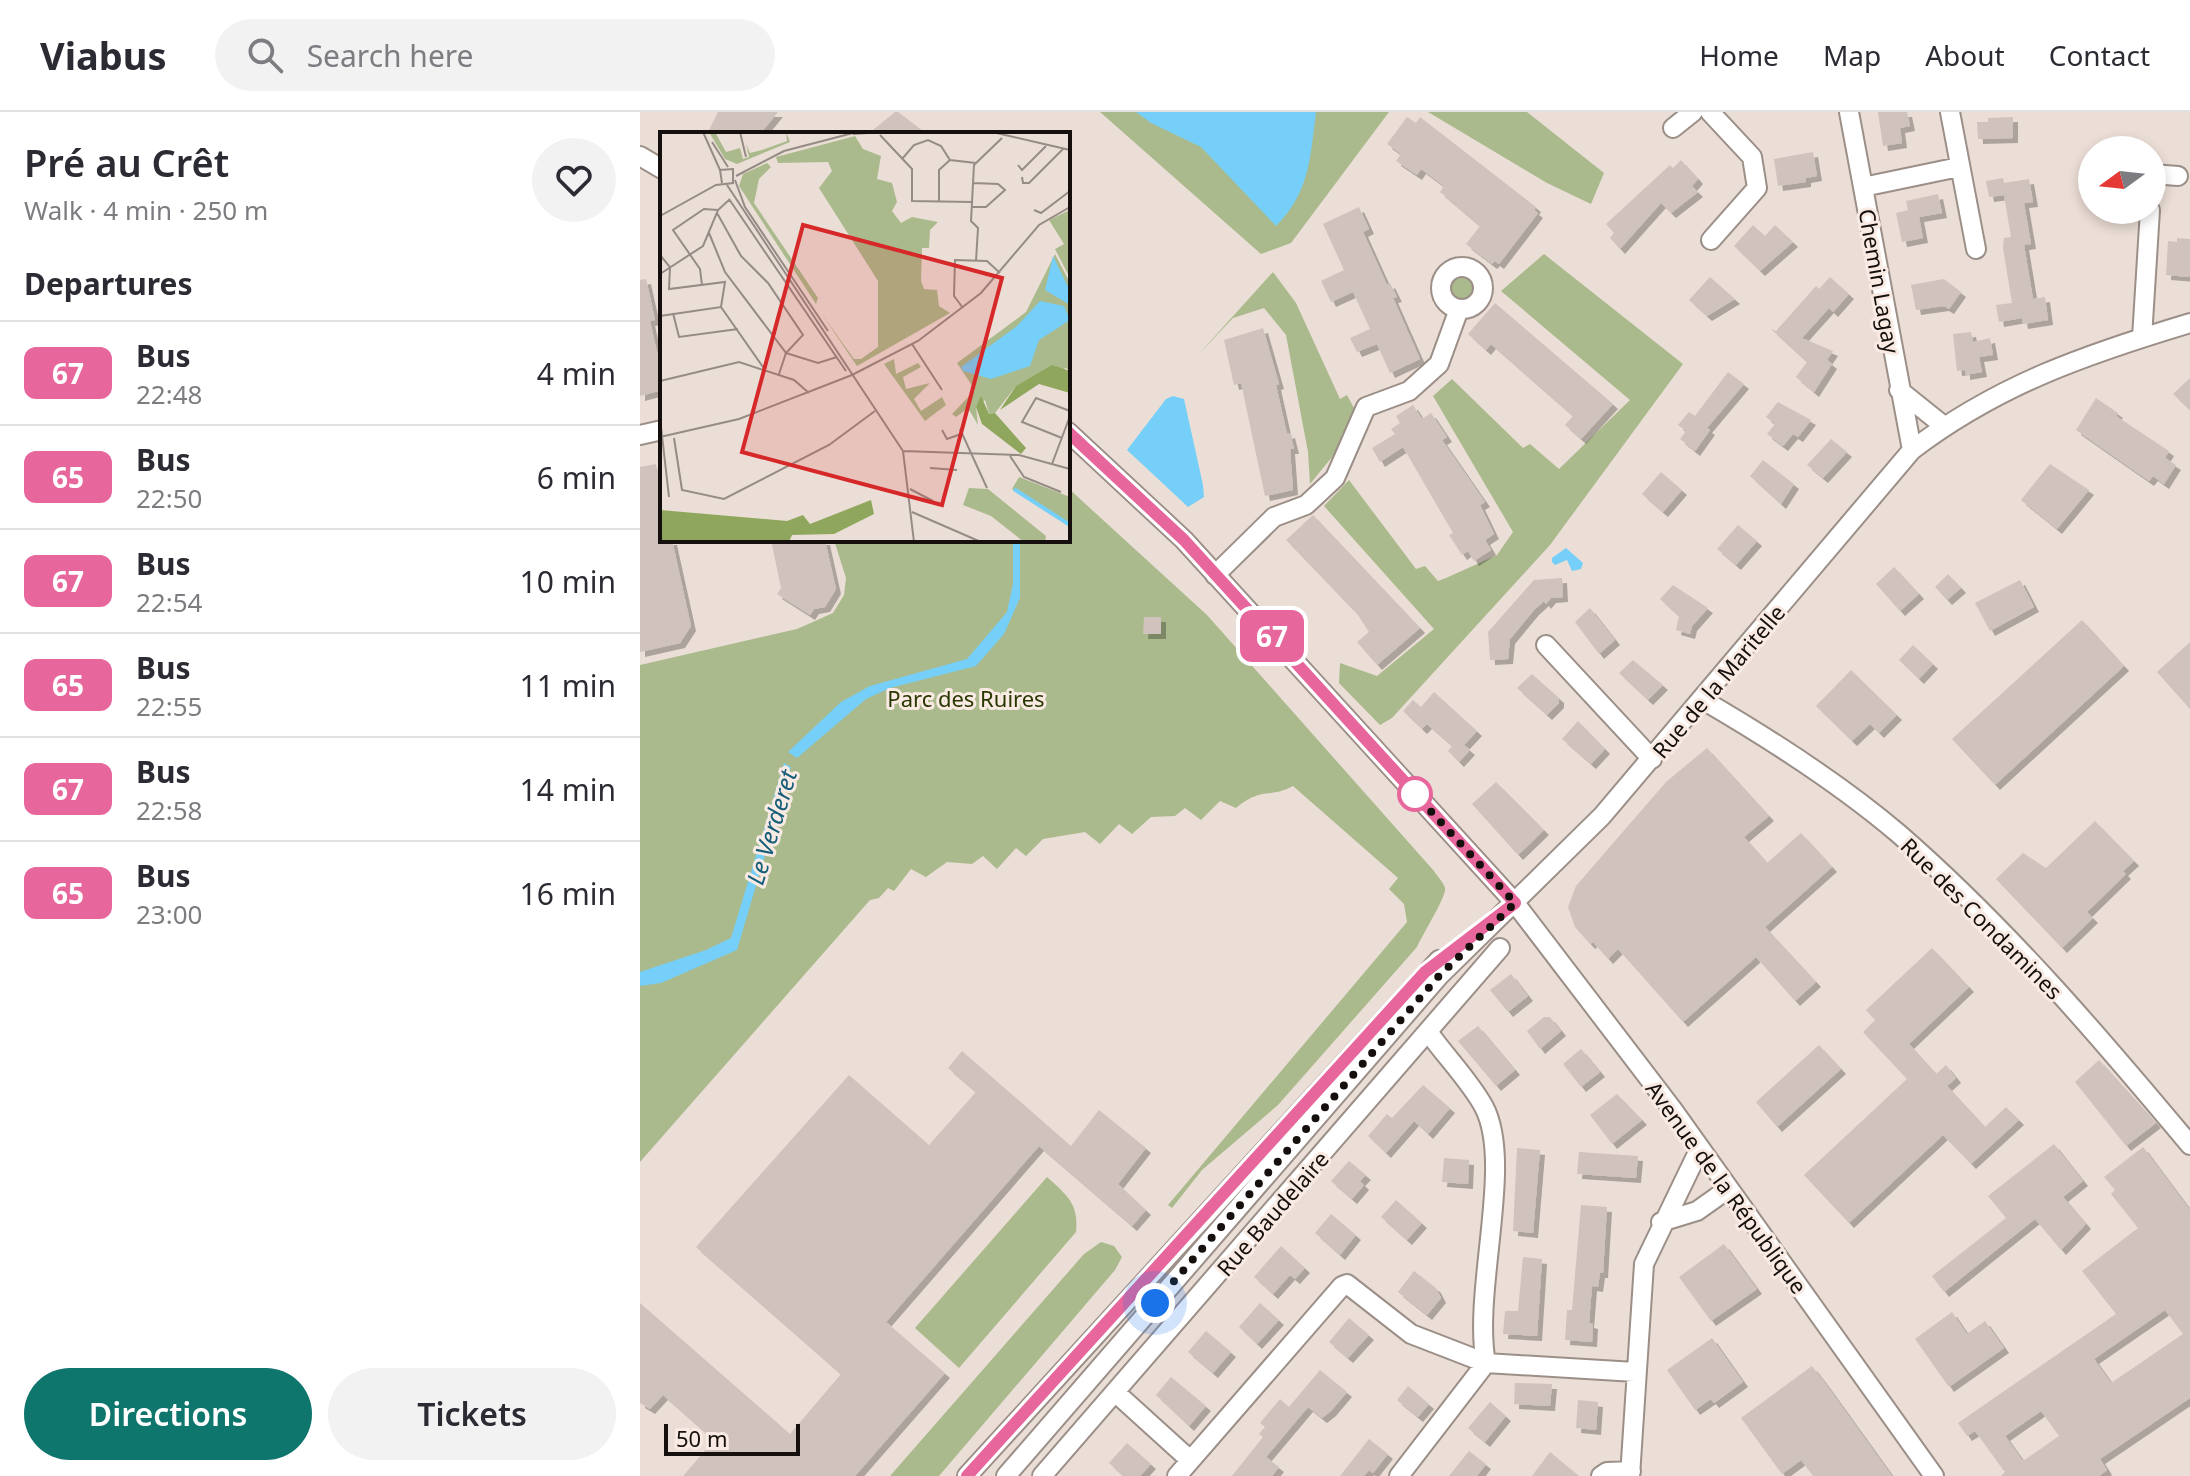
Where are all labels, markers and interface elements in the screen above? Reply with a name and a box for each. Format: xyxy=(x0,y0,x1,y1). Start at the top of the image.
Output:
search box xyxy=(215,19,775,91)
text: Viabus xyxy=(40,29,167,81)
icon: search xyxy=(243,33,287,77)
text: Search here xyxy=(307,35,474,76)
text: Home xyxy=(1699,36,1779,74)
text: Map xyxy=(1823,36,1881,74)
text: About xyxy=(1925,36,2005,74)
text: Contact xyxy=(2049,36,2150,74)
inset map xyxy=(660,132,1070,542)
text: Pré au Crêt xyxy=(24,136,229,188)
north arrow xyxy=(2078,136,2166,224)
map controls xyxy=(2078,136,2166,224)
button: heart xyxy=(532,138,616,222)
text: Walk · 4 min · 250 m xyxy=(24,192,268,228)
street label: Chemin Lagay xyxy=(1853,206,1908,356)
text: Departures xyxy=(24,263,193,304)
text: Bus xyxy=(136,335,191,376)
text: 4 min xyxy=(537,353,616,394)
text: 67 xyxy=(52,354,84,392)
text: 22:48 xyxy=(136,376,202,412)
text: Bus xyxy=(136,439,191,480)
text: 6 min xyxy=(537,457,616,498)
text: 65 xyxy=(52,458,84,496)
text: 22:50 xyxy=(136,480,202,516)
text: Bus xyxy=(136,543,191,584)
text: 10 min xyxy=(520,561,616,602)
text: 67 xyxy=(52,562,84,600)
text: 22:54 xyxy=(136,584,202,620)
street label: Rue de la Maritelle xyxy=(1645,598,1791,764)
line badge: 67 xyxy=(1236,610,1308,662)
text: 67 xyxy=(1256,617,1288,655)
text: Bus xyxy=(136,647,191,688)
text: 11 min xyxy=(520,665,616,706)
text: 65 xyxy=(52,666,84,704)
park label: Parc des Ruires xyxy=(887,683,1045,713)
text: 22:55 xyxy=(136,688,202,724)
text: Bus xyxy=(136,751,191,792)
water label: Le Verderet xyxy=(738,765,804,888)
text: 14 min xyxy=(520,769,616,810)
text: 67 xyxy=(52,770,84,808)
unlabelled marker xyxy=(1398,777,1432,811)
text: 22:58 xyxy=(136,792,202,828)
street label: Rue des Condamines xyxy=(1895,831,2069,1005)
text: Bus xyxy=(136,855,191,896)
text: 16 min xyxy=(520,873,616,914)
text: 65 xyxy=(52,874,84,912)
text: 23:00 xyxy=(136,896,202,932)
street label: Avenue de la République xyxy=(1640,1075,1814,1299)
street label: Rue Baudelaire xyxy=(1209,1144,1335,1282)
your location xyxy=(1135,1283,1175,1323)
button: Directions xyxy=(24,1368,312,1460)
button: Tickets xyxy=(328,1368,616,1460)
scale bar xyxy=(664,1420,800,1456)
text: 50 m xyxy=(676,1423,727,1453)

